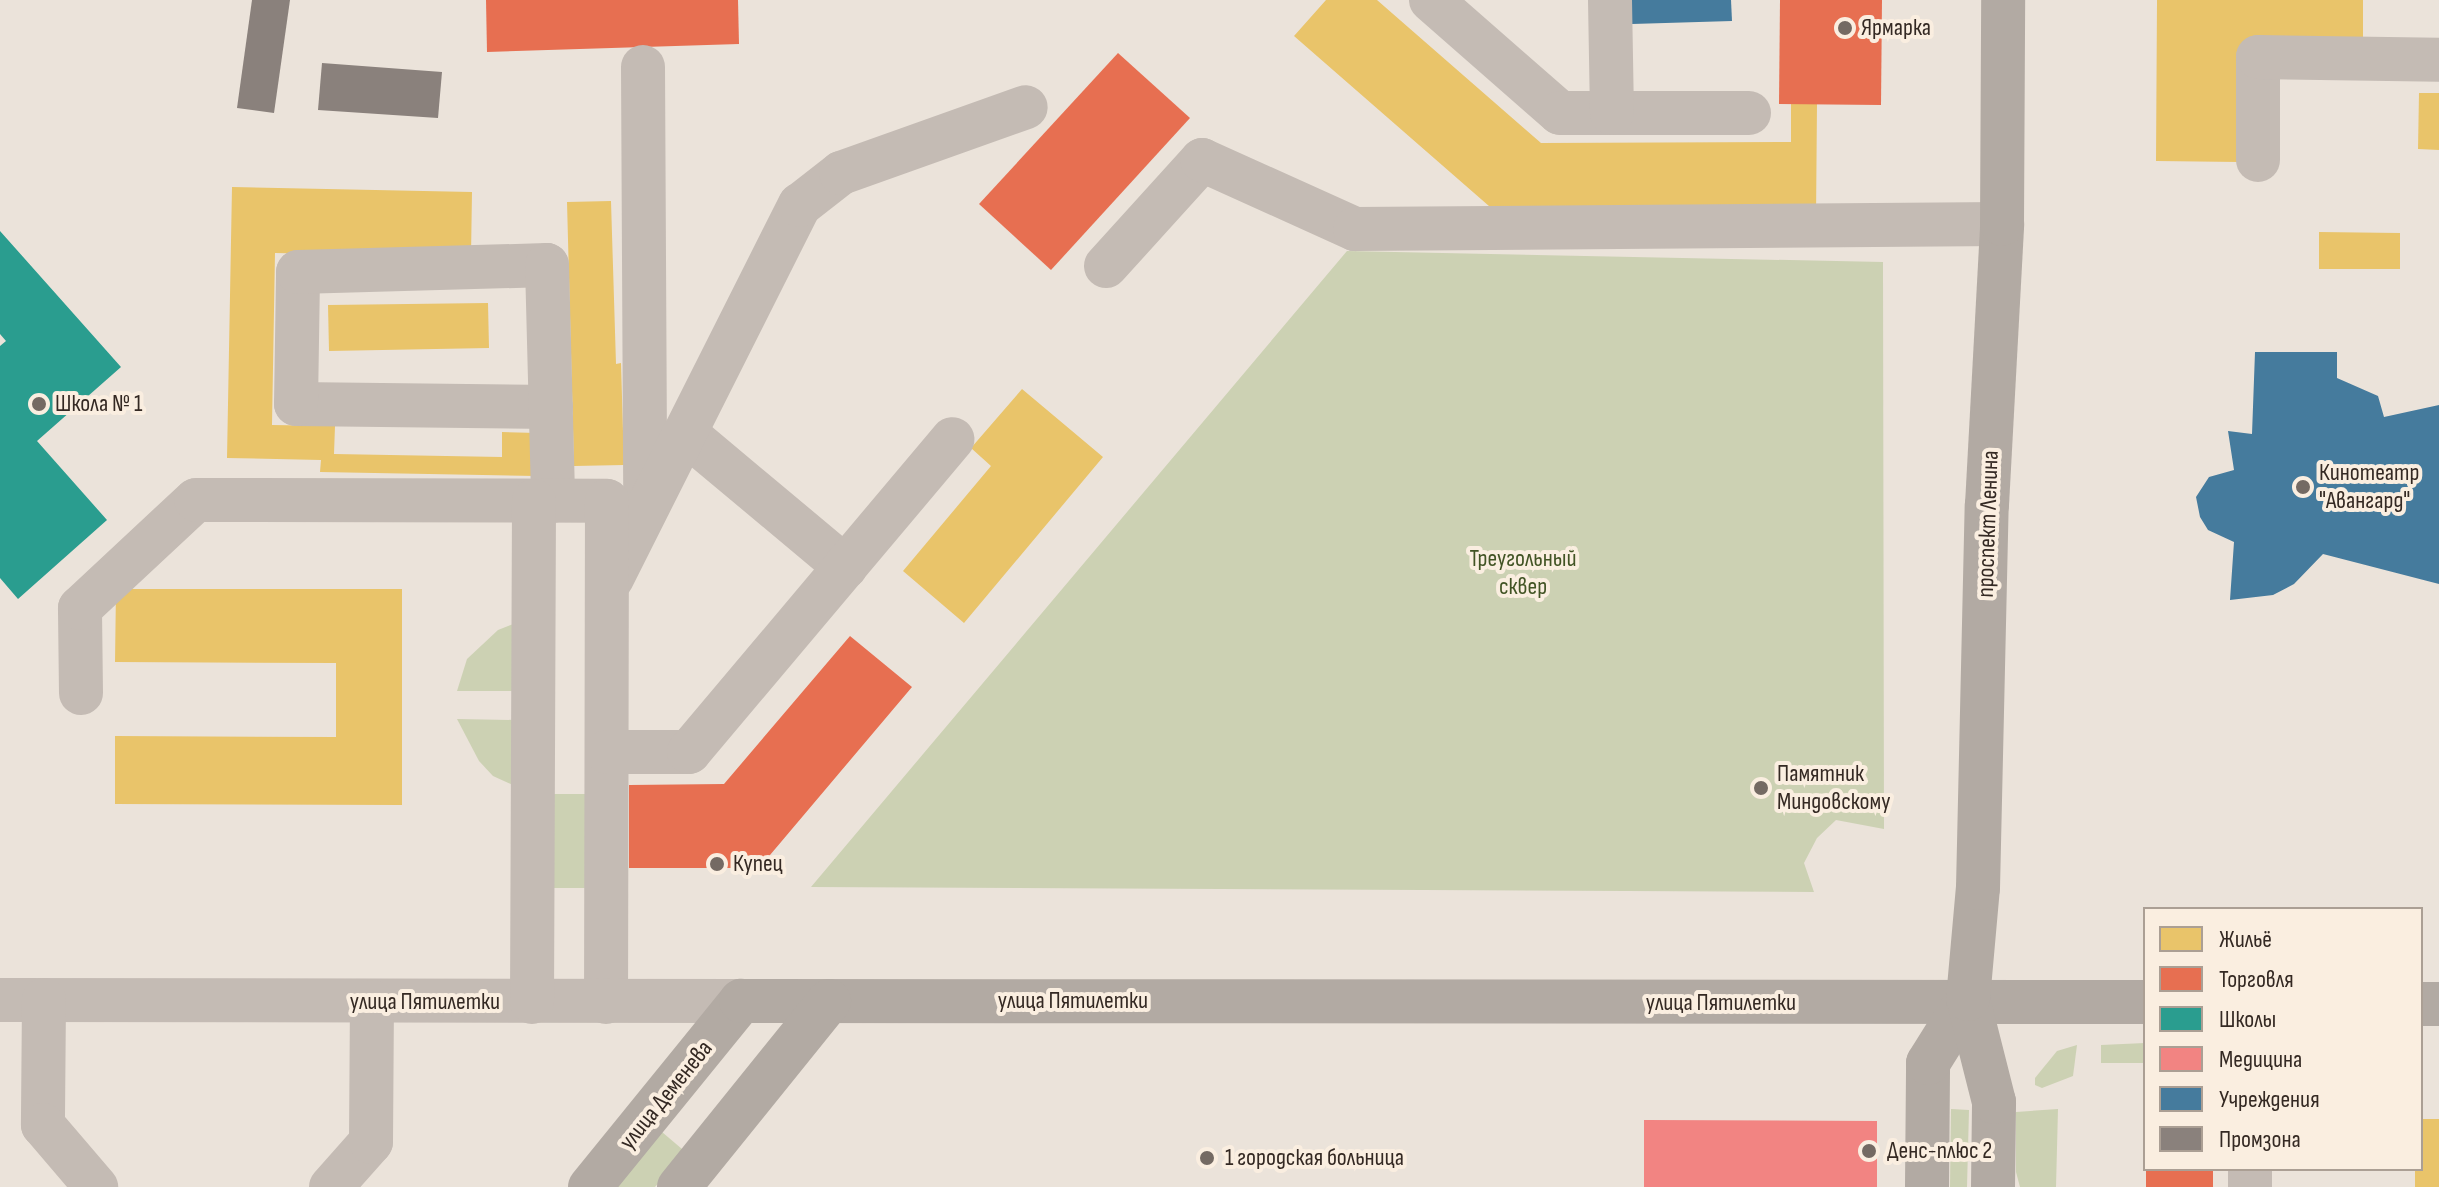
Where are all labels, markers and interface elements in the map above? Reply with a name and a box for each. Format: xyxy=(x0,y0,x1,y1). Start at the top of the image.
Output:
place label: Ярмарка xyxy=(1861,14,1931,42)
marker: Ярмарка xyxy=(1836,19,1854,37)
place label: Школа № 1 xyxy=(55,390,142,418)
marker: Школа № 1 xyxy=(30,395,48,413)
street label: проспект Ленина xyxy=(1971,450,2005,598)
place label: Кинотеатр "Авангард" xyxy=(2319,459,2419,515)
marker: Кинотеатр "Авангард" xyxy=(2294,478,2312,496)
park label: Треугольный сквер xyxy=(1470,545,1576,601)
place label: Памятник Миндовскому xyxy=(1777,760,1891,816)
marker: Памятник Миндовскому xyxy=(1752,779,1770,797)
place label: Купец xyxy=(733,850,783,878)
marker: Купец xyxy=(708,855,726,873)
legend xyxy=(2143,907,2423,1171)
text: Жильё xyxy=(2219,925,2272,954)
text: Торговля xyxy=(2219,965,2294,994)
street label: улица Пятилетки xyxy=(998,987,1148,1015)
street label: улица Пятилетки xyxy=(350,988,500,1016)
street label: улица Пятилетки xyxy=(1646,989,1796,1017)
text: Школы xyxy=(2219,1005,2276,1034)
street label: улица Деменева xyxy=(613,1035,719,1155)
text: Медицина xyxy=(2219,1045,2302,1074)
text: Учреждения xyxy=(2219,1085,2320,1114)
text: Промзона xyxy=(2219,1125,2301,1154)
place label: Денс-плюс 2 xyxy=(1887,1137,1992,1165)
marker: Денс-плюс 2 xyxy=(1858,1140,1880,1162)
place label: 1 городская больница xyxy=(1225,1144,1404,1172)
marker: 1 городская больница xyxy=(1196,1147,1218,1169)

